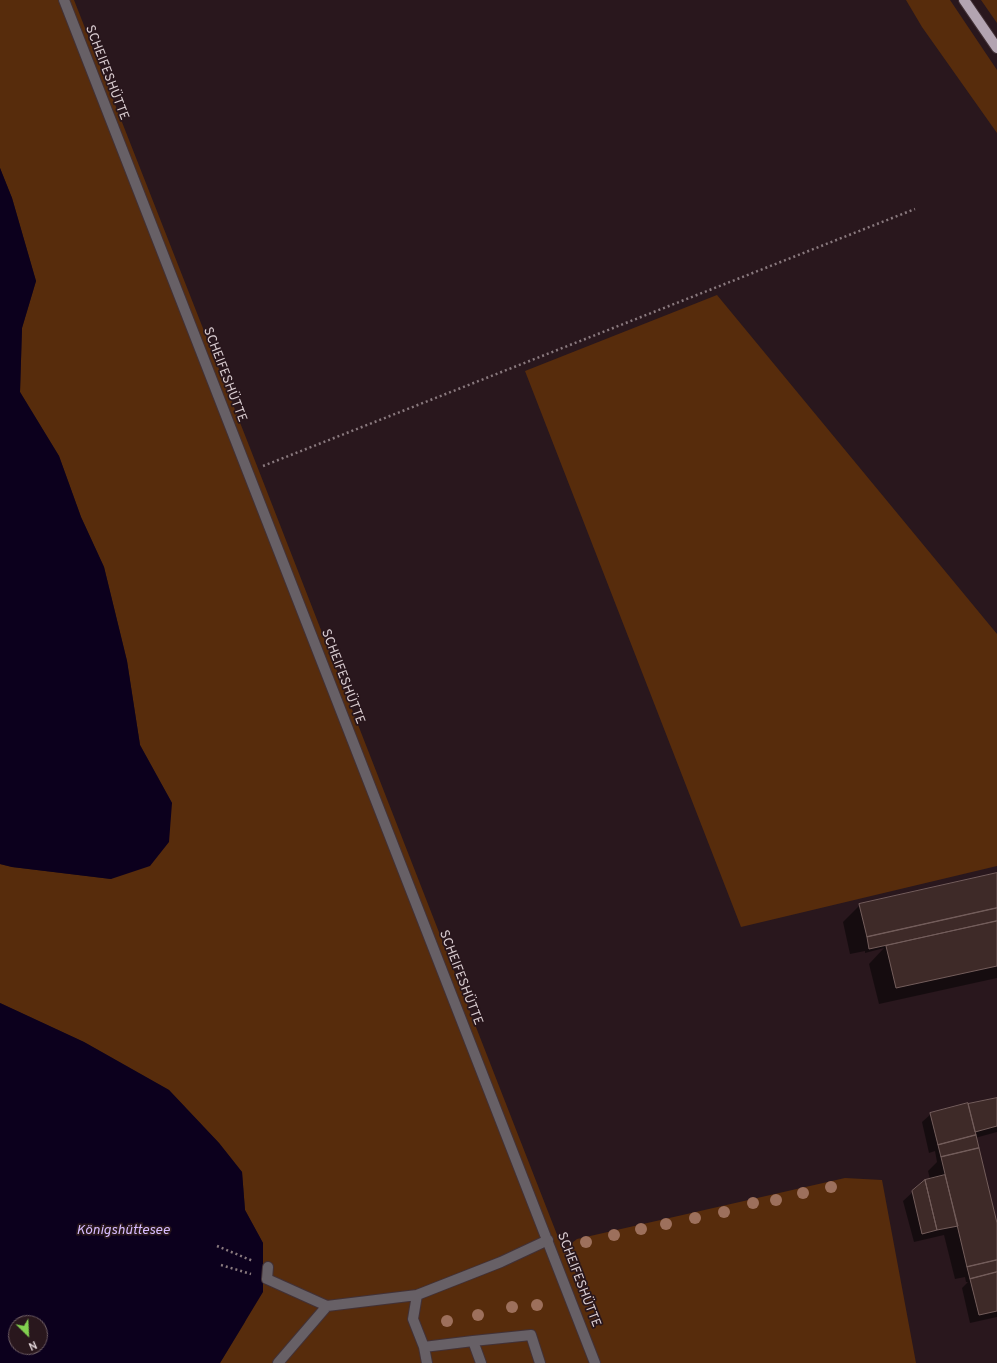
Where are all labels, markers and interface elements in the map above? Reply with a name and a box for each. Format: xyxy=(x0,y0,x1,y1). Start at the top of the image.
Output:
street label: SCHEIFESHÜTTE xyxy=(81,23,131,123)
street label: SCHEIFESHÜTTE xyxy=(199,325,249,425)
street label: SCHEIFESHÜTTE xyxy=(317,627,367,727)
street label: SCHEIFESHÜTTE xyxy=(435,928,485,1028)
water label: Königshüttesee xyxy=(76,1223,170,1239)
street label: SCHEIFESHÜTTE xyxy=(553,1230,603,1330)
north arrow xyxy=(8,1315,48,1355)
text: N xyxy=(26,1337,39,1353)

